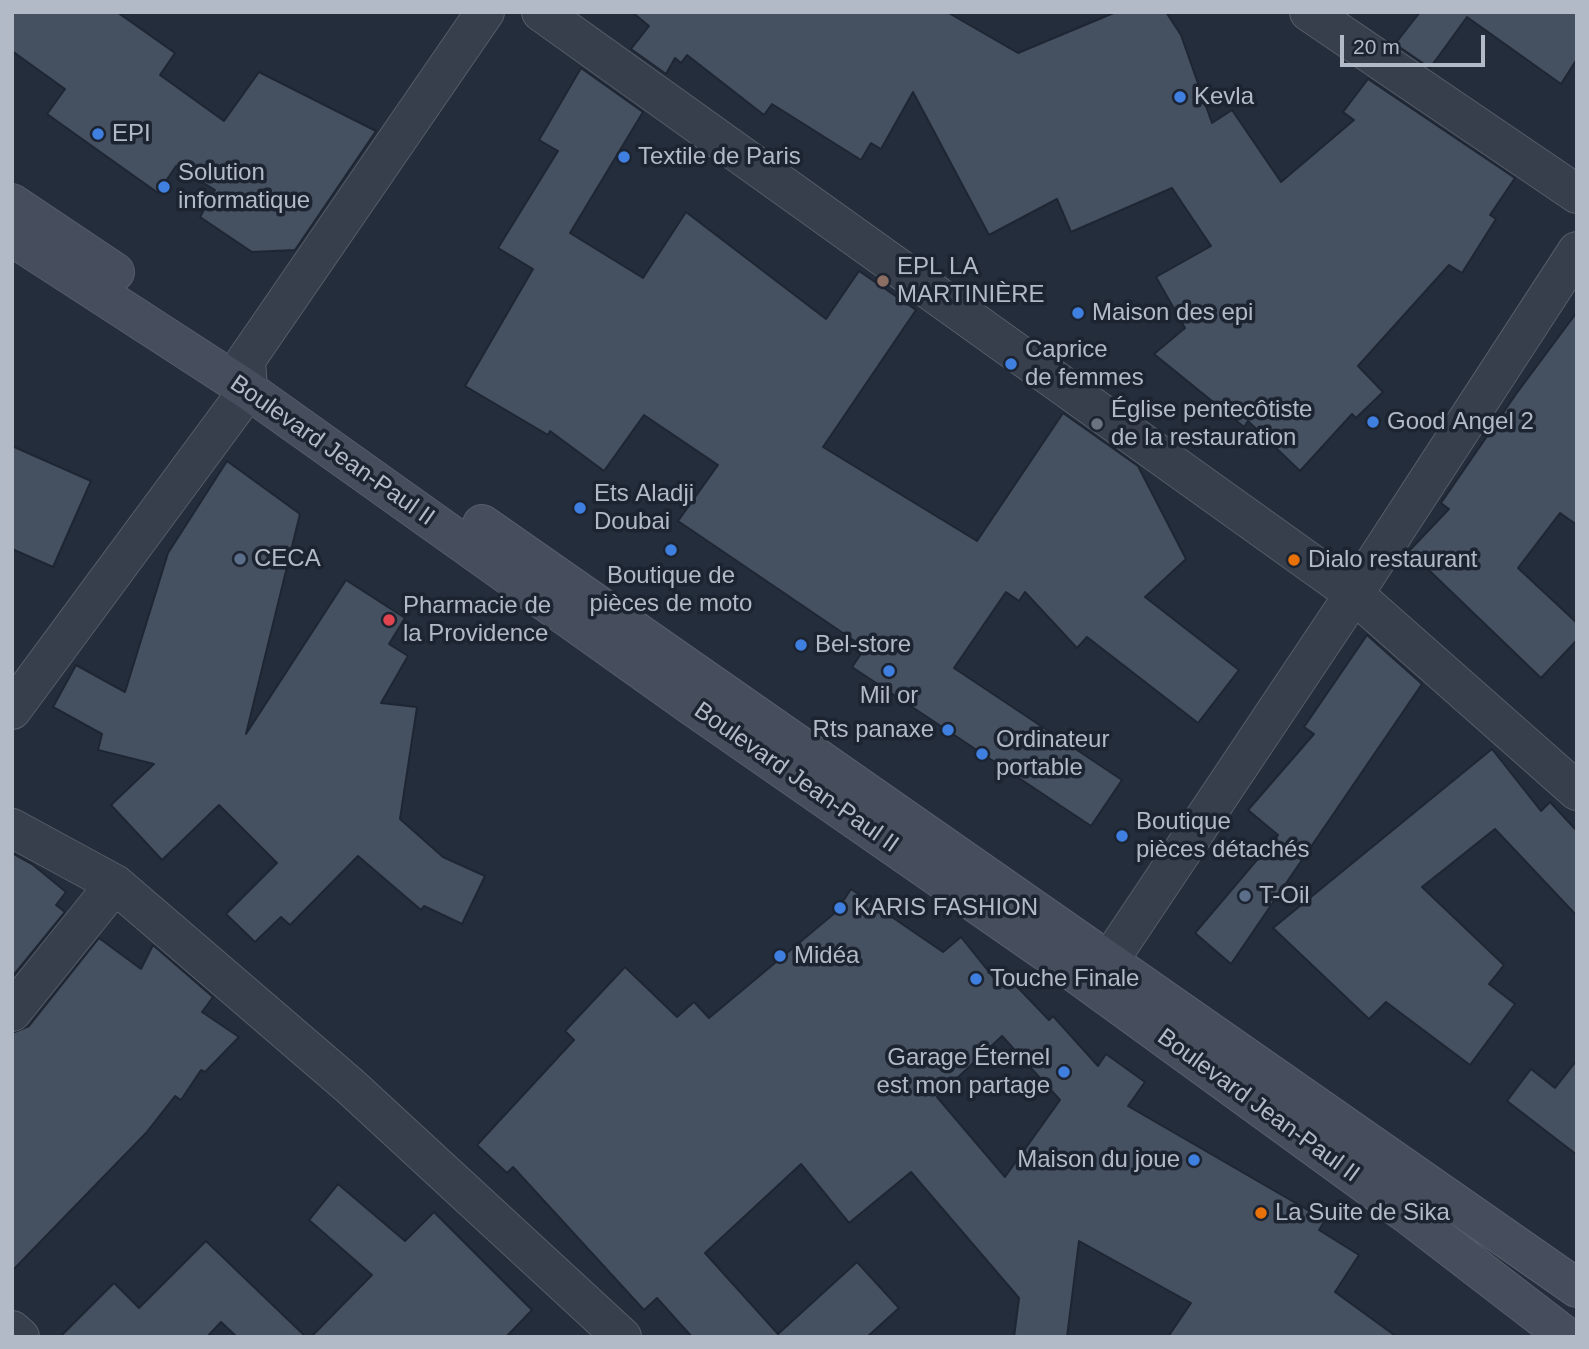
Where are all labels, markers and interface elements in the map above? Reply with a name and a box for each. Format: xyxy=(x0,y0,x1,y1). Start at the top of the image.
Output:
scale bar xyxy=(1344,21,1489,65)
text: 20 m xyxy=(1353,35,1400,58)
place label: Kevla xyxy=(1194,83,1254,111)
marker: Kevla xyxy=(1172,89,1188,105)
place label: EPI xyxy=(112,120,151,148)
marker: EPI xyxy=(90,126,106,142)
place label: Textile de Paris xyxy=(638,143,801,171)
marker: Textile de Paris xyxy=(616,149,632,165)
place label: Solution informatique xyxy=(178,159,310,215)
marker: Solution informatique xyxy=(156,179,172,195)
place label: EPL LA MARTINIÈRE xyxy=(897,253,1045,309)
marker: EPL LA MARTINIÈRE xyxy=(875,273,891,289)
place label: Maison des epi xyxy=(1092,299,1253,327)
marker: Maison des epi xyxy=(1070,305,1086,321)
place label: Caprice de femmes xyxy=(1025,336,1144,392)
marker: Caprice de femmes xyxy=(1003,356,1019,372)
street label: Boulevard Jean-Paul II xyxy=(224,370,440,532)
place label: Église pentecôtiste de la restauration xyxy=(1111,396,1312,452)
place label: Good Angel 2 xyxy=(1387,408,1534,436)
marker: Good Angel 2 xyxy=(1365,414,1381,430)
marker: Église pentecôtiste de la restauration xyxy=(1089,416,1105,432)
place label: Ets Aladji Doubai xyxy=(594,480,694,536)
marker: Ets Aladji Doubai xyxy=(572,500,588,516)
marker: Boutique de pièces de moto xyxy=(663,542,679,558)
place label: CECA xyxy=(254,545,321,573)
place label: Dialo restaurant xyxy=(1308,546,1477,574)
marker: CECA xyxy=(232,551,248,567)
marker: Dialo restaurant xyxy=(1286,552,1302,568)
place label: Boutique de pièces de moto xyxy=(590,562,752,618)
place label: Pharmacie de la Providence xyxy=(403,592,551,648)
marker: Pharmacie de la Providence xyxy=(381,612,397,628)
place label: Bel-store xyxy=(815,631,911,659)
marker: Bel-store xyxy=(793,637,809,653)
marker: Mil or xyxy=(881,663,897,679)
place label: Mil or xyxy=(860,682,918,710)
street label: Boulevard Jean-Paul II xyxy=(688,697,904,859)
place label: Rts panaxe xyxy=(813,716,934,744)
marker: Rts panaxe xyxy=(940,722,956,738)
place label: Ordinateur portable xyxy=(996,726,1109,782)
marker: Ordinateur portable xyxy=(974,746,990,762)
place label: Boutique pièces détachés xyxy=(1136,808,1309,864)
marker: Boutique pièces détachés xyxy=(1114,828,1130,844)
place label: T-Oil xyxy=(1259,882,1310,910)
marker: T-Oil xyxy=(1237,888,1253,904)
place label: KARIS FASHION xyxy=(854,894,1038,922)
marker: KARIS FASHION xyxy=(832,900,848,916)
place label: Midéa xyxy=(794,942,859,970)
marker: Midéa xyxy=(772,948,788,964)
place label: Touche Finale xyxy=(990,965,1139,993)
marker: Touche Finale xyxy=(968,971,984,987)
street label: Boulevard Jean-Paul II xyxy=(1151,1023,1365,1189)
place label: Garage Éternel est mon partage xyxy=(877,1044,1050,1100)
marker: Garage Éternel est mon partage xyxy=(1056,1064,1072,1080)
place label: Maison du joue xyxy=(1017,1146,1180,1174)
marker: Maison du joue xyxy=(1186,1152,1202,1168)
place label: La Suite de Sika xyxy=(1275,1199,1450,1227)
marker: La Suite de Sika xyxy=(1253,1205,1269,1221)

